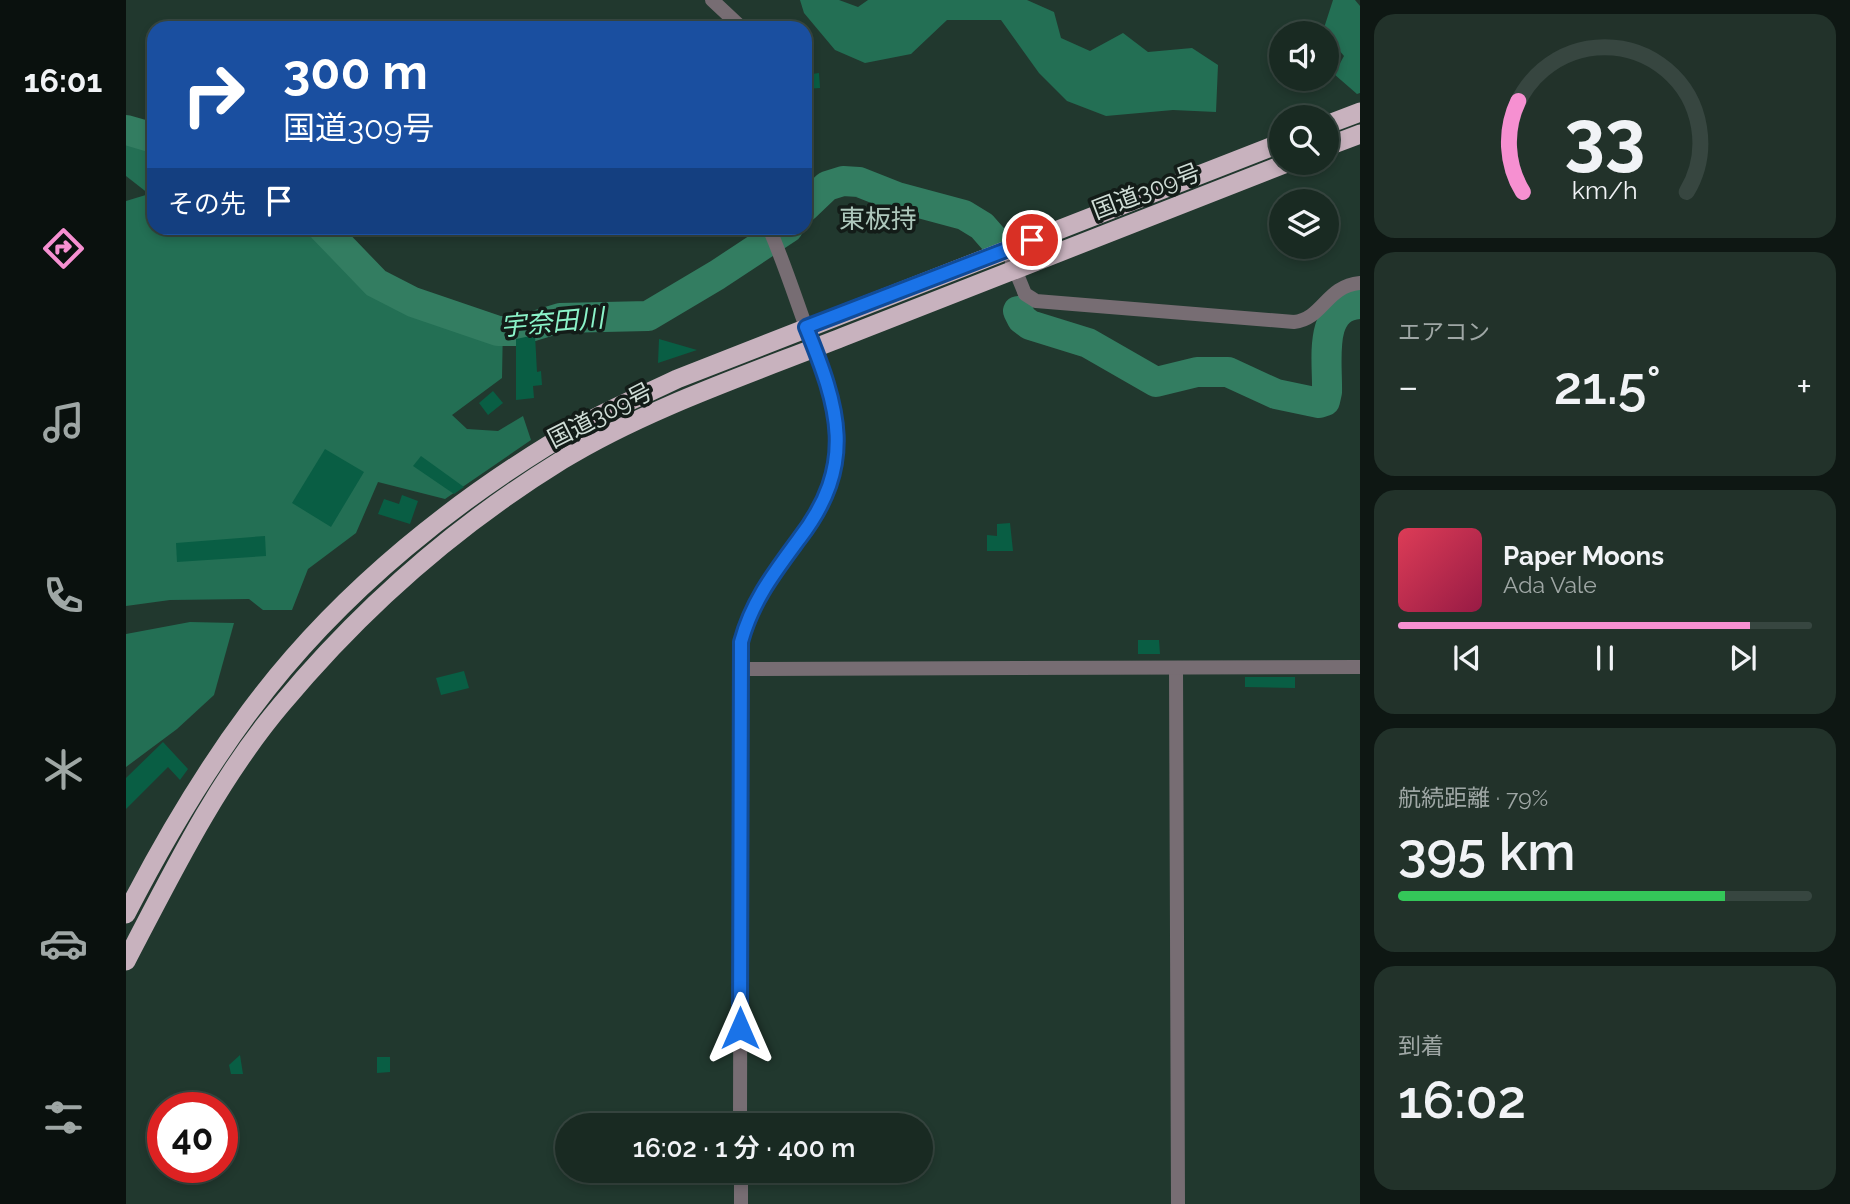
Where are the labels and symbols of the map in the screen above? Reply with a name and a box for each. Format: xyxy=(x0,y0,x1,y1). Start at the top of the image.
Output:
street label: 国道309号 xyxy=(1088,157,1204,225)
district label: 東板持 xyxy=(839,204,917,234)
pin xyxy=(1002,210,1062,270)
water label: 宇奈田川 xyxy=(499,302,608,341)
street label: 国道309号 xyxy=(543,376,657,454)
position arrow xyxy=(703,991,777,1065)
speed limit sign: 40 xyxy=(147,1092,238,1183)

